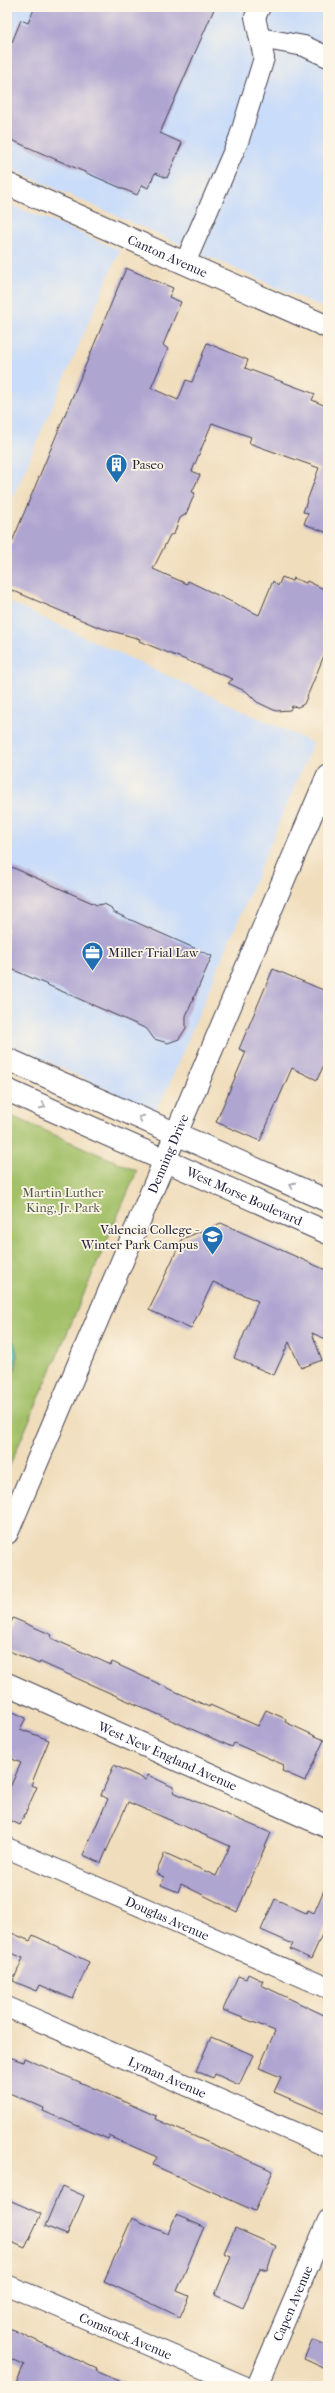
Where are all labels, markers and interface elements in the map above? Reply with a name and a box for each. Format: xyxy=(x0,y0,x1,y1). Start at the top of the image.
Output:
street label: Canton Avenue xyxy=(125,232,210,281)
building icon: Paseo xyxy=(103,451,129,484)
place label: Paseo xyxy=(132,457,164,472)
office icon: Miller Trial Law xyxy=(79,939,105,972)
place label: Miller Trial Law xyxy=(108,945,199,960)
one-way arrow xyxy=(38,1101,46,1109)
street label: Denning Drive xyxy=(145,1112,192,1196)
one-way arrow xyxy=(138,1114,145,1122)
street label: West Morse Boulevard xyxy=(183,1163,305,1229)
one-way arrow xyxy=(289,1182,297,1190)
park label: Martin Luther King, Jr. Park xyxy=(22,1185,104,1215)
place label: Valencia College - Winter Park Campus xyxy=(80,1222,200,1252)
school or university icon: Valencia College - Winter Park Campus xyxy=(200,1223,226,1256)
street label: West New England Avenue xyxy=(95,1718,240,1794)
street label: Douglas Avenue xyxy=(123,1894,212,1943)
street label: Lyman Avenue xyxy=(126,2054,209,2101)
street label: Capen Avenue xyxy=(270,2263,316,2343)
street label: Comstock Avenue xyxy=(77,2310,175,2363)

